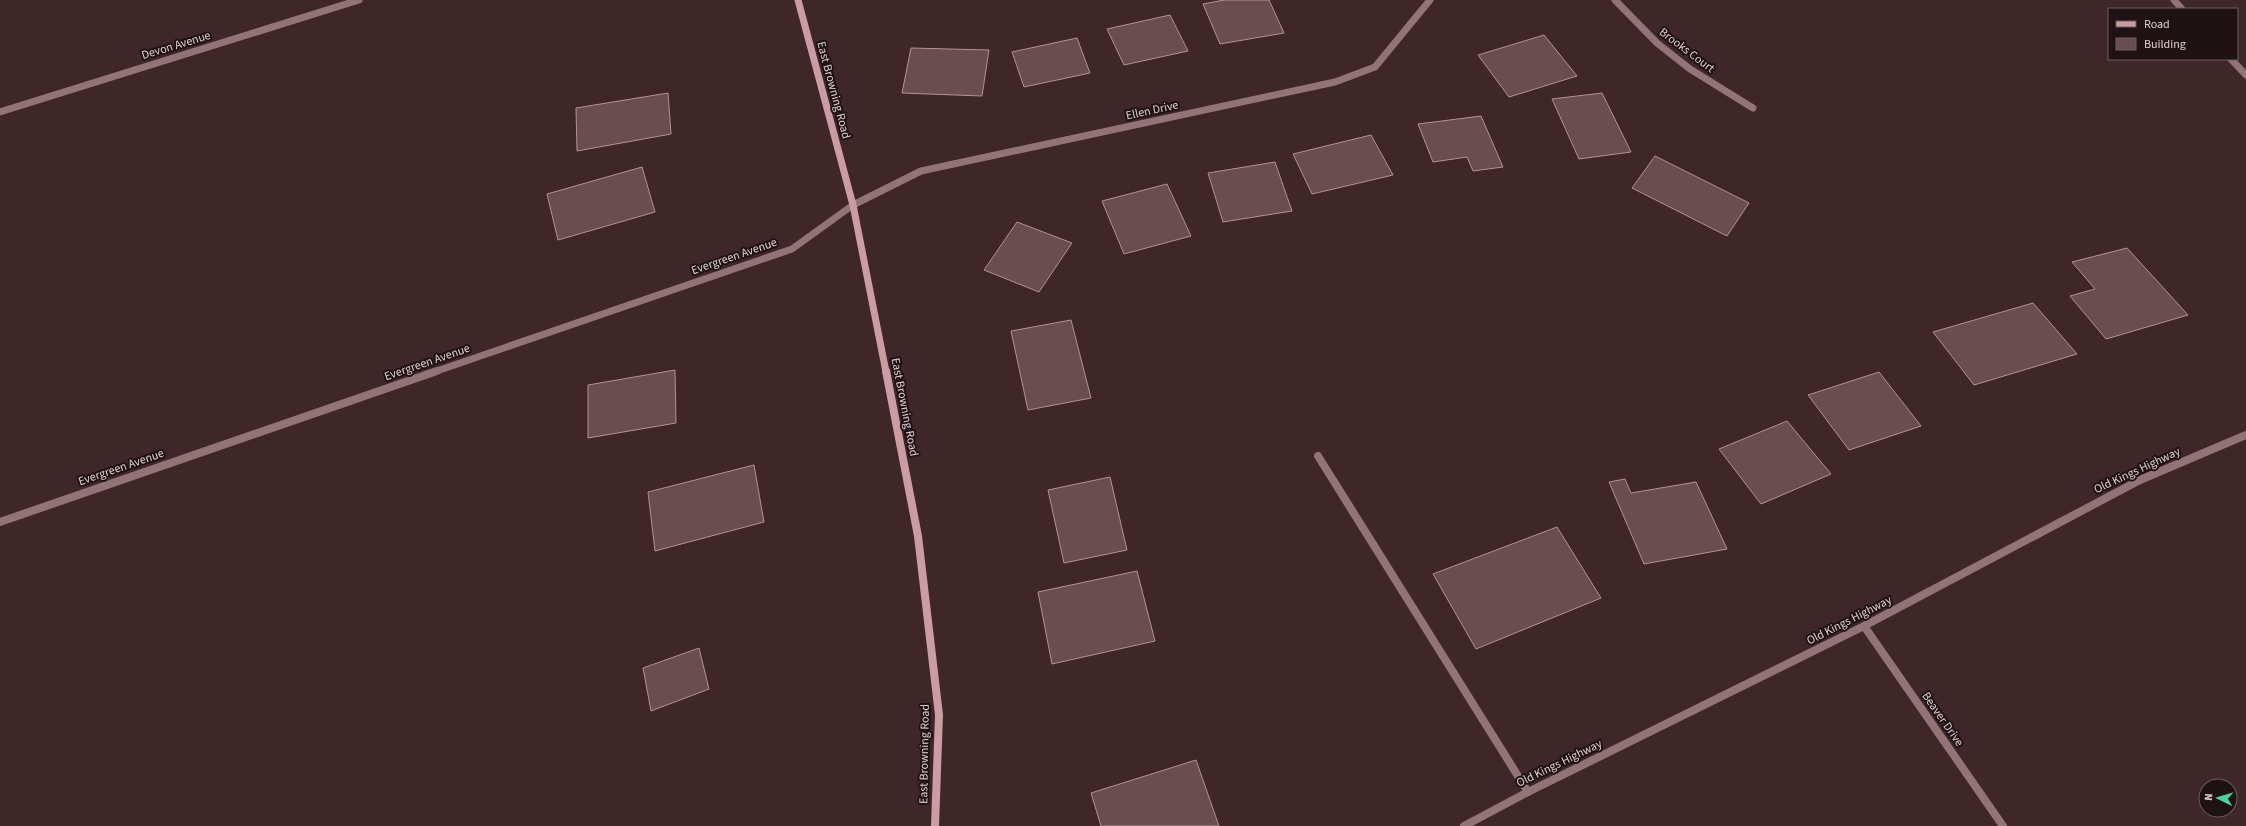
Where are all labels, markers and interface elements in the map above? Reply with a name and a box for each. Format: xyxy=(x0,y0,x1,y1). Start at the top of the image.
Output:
legend xyxy=(2108,8,2238,60)
text: Road xyxy=(2144,16,2170,33)
street label: Brooks Court xyxy=(1655,24,1718,77)
street label: Devon Avenue xyxy=(140,27,213,64)
text: Building xyxy=(2144,36,2186,53)
street label: East Browning Road xyxy=(812,40,855,141)
street label: Ellen Drive xyxy=(1124,97,1180,124)
street label: Evergreen Avenue xyxy=(689,234,779,279)
street label: Evergreen Avenue xyxy=(382,340,472,385)
street label: East Browning Road xyxy=(887,356,922,458)
street label: Old Kings Highway xyxy=(2091,443,2184,498)
street label: Evergreen Avenue xyxy=(76,445,166,490)
street label: Old Kings Highway xyxy=(1804,591,1895,649)
street label: Beaver Drive xyxy=(1918,689,1968,750)
street label: East Browning Road xyxy=(915,704,934,804)
street label: Old Kings Highway xyxy=(1513,735,1605,792)
north arrow xyxy=(2198,778,2238,818)
text: N xyxy=(2201,793,2216,801)

